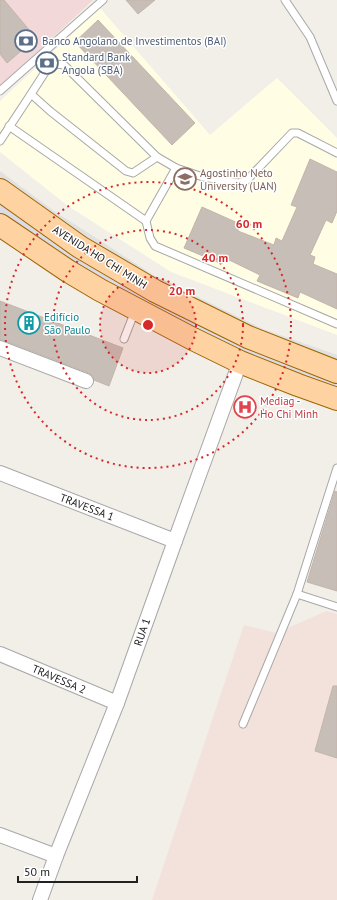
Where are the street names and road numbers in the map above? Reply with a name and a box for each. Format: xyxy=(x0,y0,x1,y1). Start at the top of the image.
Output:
street label: AVENIDA HO CHI MINH xyxy=(50,222,150,292)
street label: TRAVESSA 1 xyxy=(58,490,116,524)
street label: RUA 1 xyxy=(131,616,153,648)
street label: TRAVESSA 2 xyxy=(30,661,88,697)

